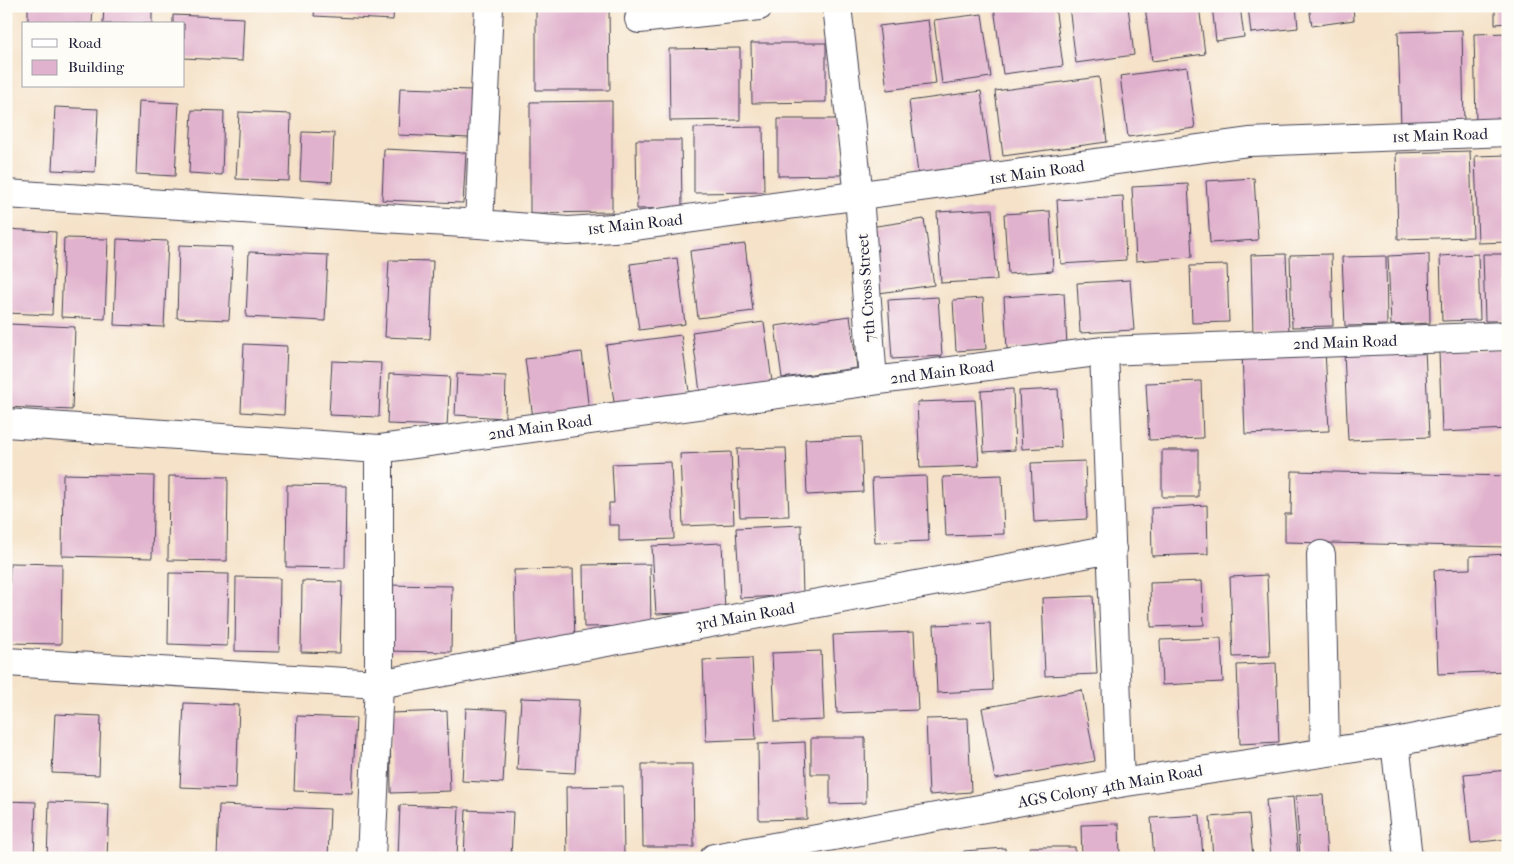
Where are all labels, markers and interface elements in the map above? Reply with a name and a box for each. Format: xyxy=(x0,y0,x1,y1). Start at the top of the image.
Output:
legend xyxy=(22,22,185,88)
text: Road xyxy=(68,34,102,52)
text: Building xyxy=(68,58,125,76)
street label: 1st Main Road xyxy=(1392,124,1489,146)
street label: 1st Main Road xyxy=(988,156,1086,188)
street label: 1st Main Road xyxy=(586,210,684,238)
street label: 7th Cross Street xyxy=(853,233,879,343)
street label: 2nd Main Road xyxy=(1292,331,1398,353)
street label: 2nd Main Road xyxy=(889,356,995,388)
street label: 2nd Main Road xyxy=(487,410,593,444)
street label: 3rd Main Road xyxy=(694,598,796,634)
street label: AGS Colony 4th Main Road xyxy=(1015,760,1204,812)

